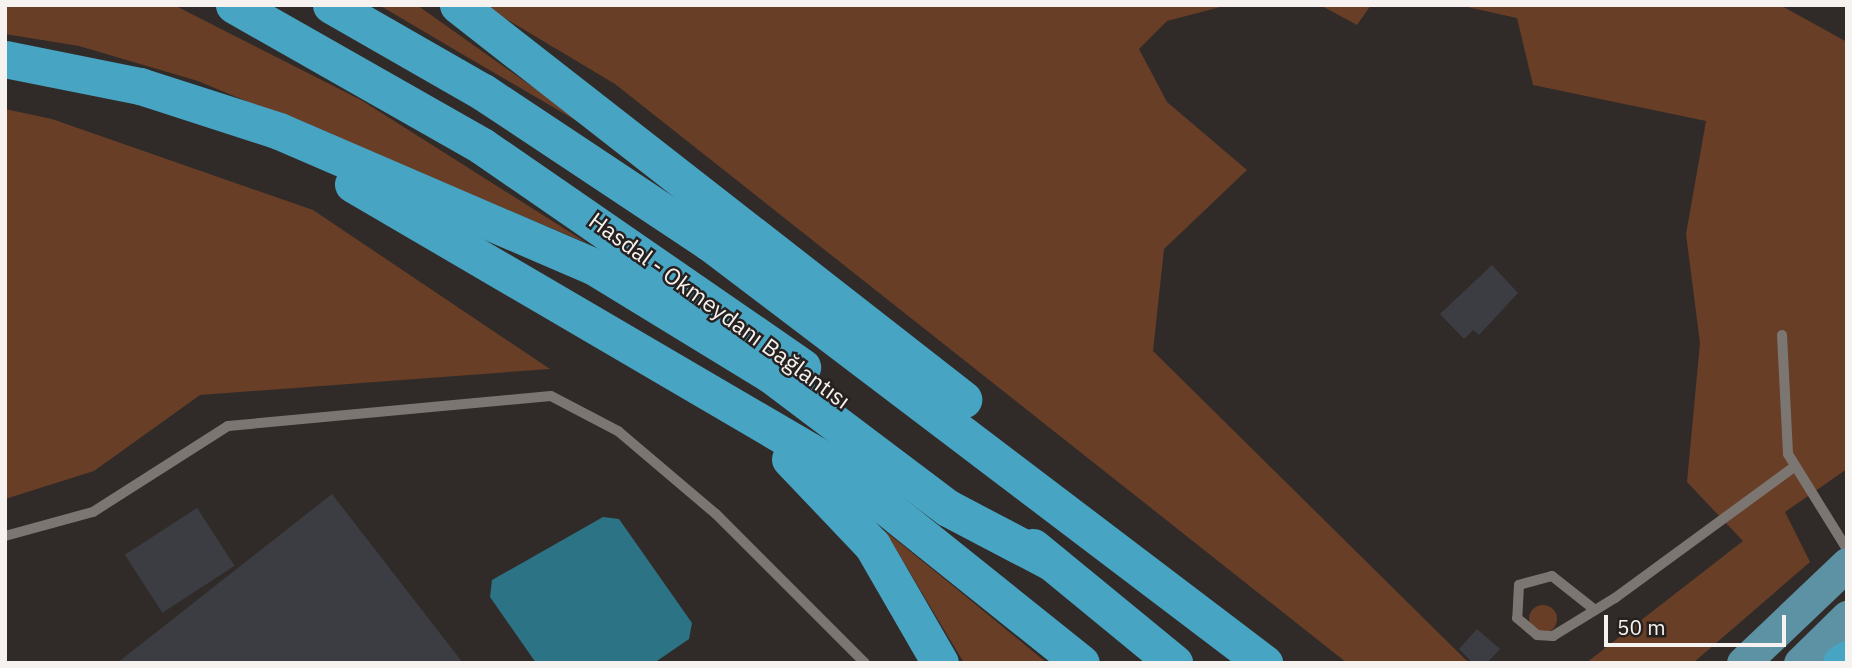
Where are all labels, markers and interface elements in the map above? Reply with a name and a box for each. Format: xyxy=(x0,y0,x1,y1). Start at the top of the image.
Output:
street label: Hasdal - Okmeydanı Bağlantısı xyxy=(584,206,856,414)
scale bar xyxy=(1607,602,1789,646)
text: 50 m xyxy=(1617,613,1666,641)

